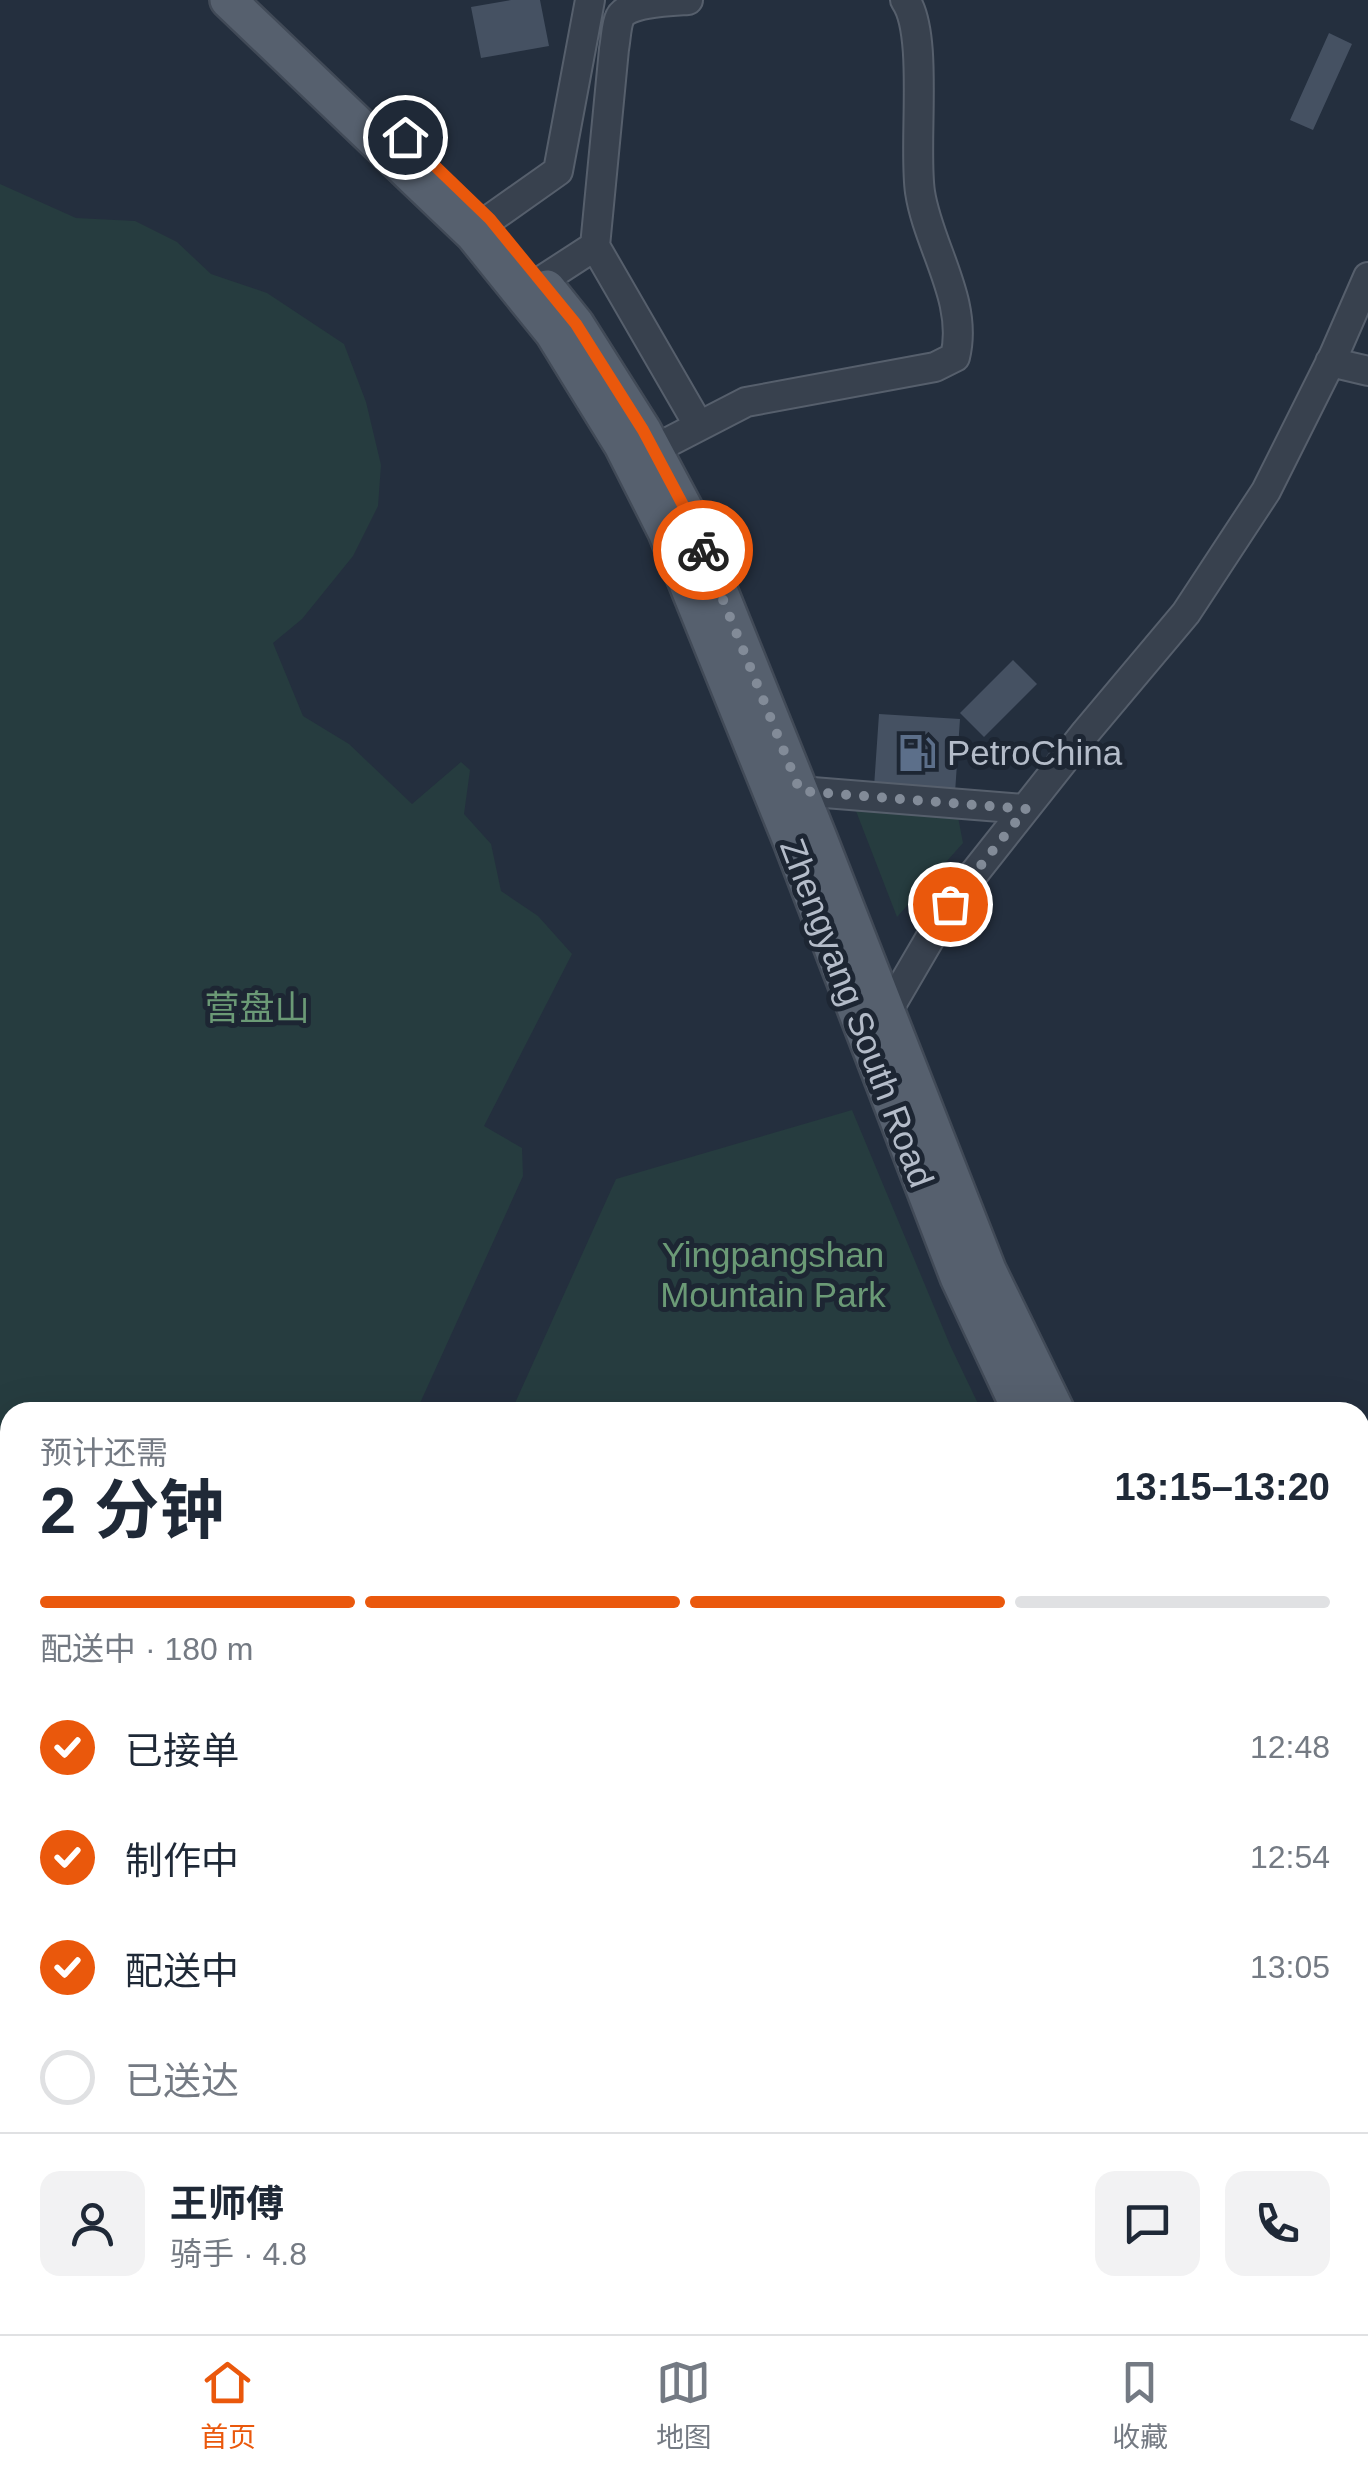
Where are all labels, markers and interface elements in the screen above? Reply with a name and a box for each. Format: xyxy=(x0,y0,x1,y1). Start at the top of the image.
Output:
pin xyxy=(363,95,448,180)
icon: home xyxy=(378,110,433,165)
courier xyxy=(653,500,753,600)
icon: bike xyxy=(676,523,731,578)
fuel station icon: PetroChina xyxy=(896,732,938,774)
place label: PetroChina xyxy=(947,733,1123,772)
street label: Zhengyang South Road xyxy=(773,833,942,1192)
pin xyxy=(908,862,993,947)
icon: bag xyxy=(923,877,978,932)
park label: 营盘山 xyxy=(204,988,310,1027)
park label: Yingpangshan Mountain Park xyxy=(660,1235,886,1314)
text: 预计还需 xyxy=(40,1435,168,1471)
text: 13:15–13:20 xyxy=(1114,1466,1330,1508)
text: 2 分钟 xyxy=(40,1474,224,1547)
text: 配送中 · 180 m xyxy=(40,1631,253,1667)
icon: check xyxy=(40,1720,95,1775)
text: 12:48 xyxy=(1250,1729,1330,1765)
text: 已接单 xyxy=(125,1730,239,1772)
icon: check xyxy=(40,1830,95,1885)
text: 12:54 xyxy=(1250,1839,1330,1875)
text: 制作中 xyxy=(125,1840,239,1882)
icon: check xyxy=(40,1940,95,1995)
text: 13:05 xyxy=(1250,1949,1330,1985)
text: 配送中 xyxy=(125,1950,239,1992)
text: 已送达 xyxy=(125,2060,239,2102)
button: person xyxy=(40,2171,145,2276)
button: chat xyxy=(1095,2171,1200,2276)
button: phone xyxy=(1225,2171,1330,2276)
text: 王师傅 xyxy=(170,2183,284,2225)
text: 骑手 · 4.8 xyxy=(170,2236,307,2272)
tab: 首页 xyxy=(200,2355,256,2455)
tab: 地图 xyxy=(656,2355,712,2455)
tab: 收藏 xyxy=(1112,2355,1168,2455)

